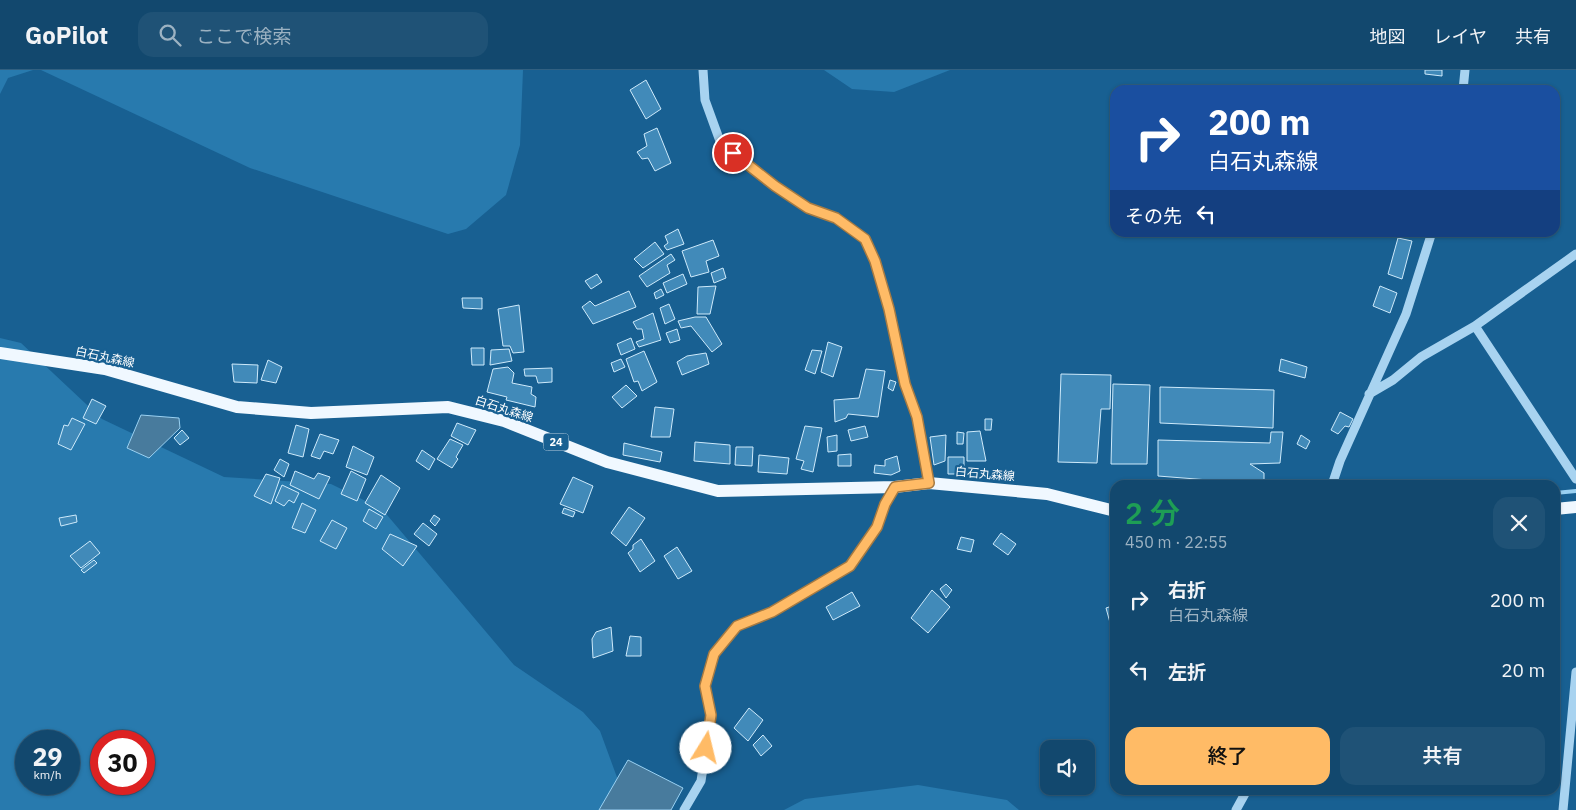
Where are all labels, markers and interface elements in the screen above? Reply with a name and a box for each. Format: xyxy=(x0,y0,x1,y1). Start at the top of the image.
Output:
search box xyxy=(138,12,488,57)
text: GoPilot xyxy=(25,19,108,51)
icon: search xyxy=(156,21,184,49)
text: ここで検索 xyxy=(196,24,291,48)
text: 地図 xyxy=(1370,25,1406,48)
text: レイヤ xyxy=(1434,25,1487,48)
text: 共有 xyxy=(1515,25,1551,48)
text: 200 m xyxy=(1208,99,1311,145)
icon: right xyxy=(1125,105,1190,170)
pin xyxy=(712,132,754,174)
icon: arrive xyxy=(719,139,747,167)
text: 白石丸森線 xyxy=(1208,146,1318,175)
icon: left xyxy=(1192,200,1220,228)
text: その先 xyxy=(1125,204,1182,228)
street label: 白石丸森線 xyxy=(74,343,136,370)
street label: 白石丸森線 xyxy=(473,392,535,425)
road number: 24 xyxy=(544,434,568,451)
street label: 白石丸森線 xyxy=(954,463,1016,484)
text: 2 分 xyxy=(1125,493,1180,532)
button: close xyxy=(1493,497,1545,549)
text: 450 m · 22:55 xyxy=(1125,532,1227,552)
text: 右折 xyxy=(1168,578,1206,602)
icon: right xyxy=(1125,586,1153,614)
text: 200 m xyxy=(1490,588,1545,612)
text: 白石丸森線 xyxy=(1168,605,1248,625)
icon: left xyxy=(1125,656,1153,684)
text: 20 m xyxy=(1501,658,1545,682)
text: 左折 xyxy=(1168,660,1206,684)
position arrow xyxy=(679,721,731,773)
button: 終了 xyxy=(1125,727,1330,785)
button: 共有 xyxy=(1340,727,1545,785)
speed limit sign: 30 xyxy=(90,730,155,795)
text: 29 xyxy=(32,740,63,773)
map controls xyxy=(1040,740,1095,795)
button: sound xyxy=(1040,740,1095,795)
text: km/h xyxy=(33,767,62,782)

